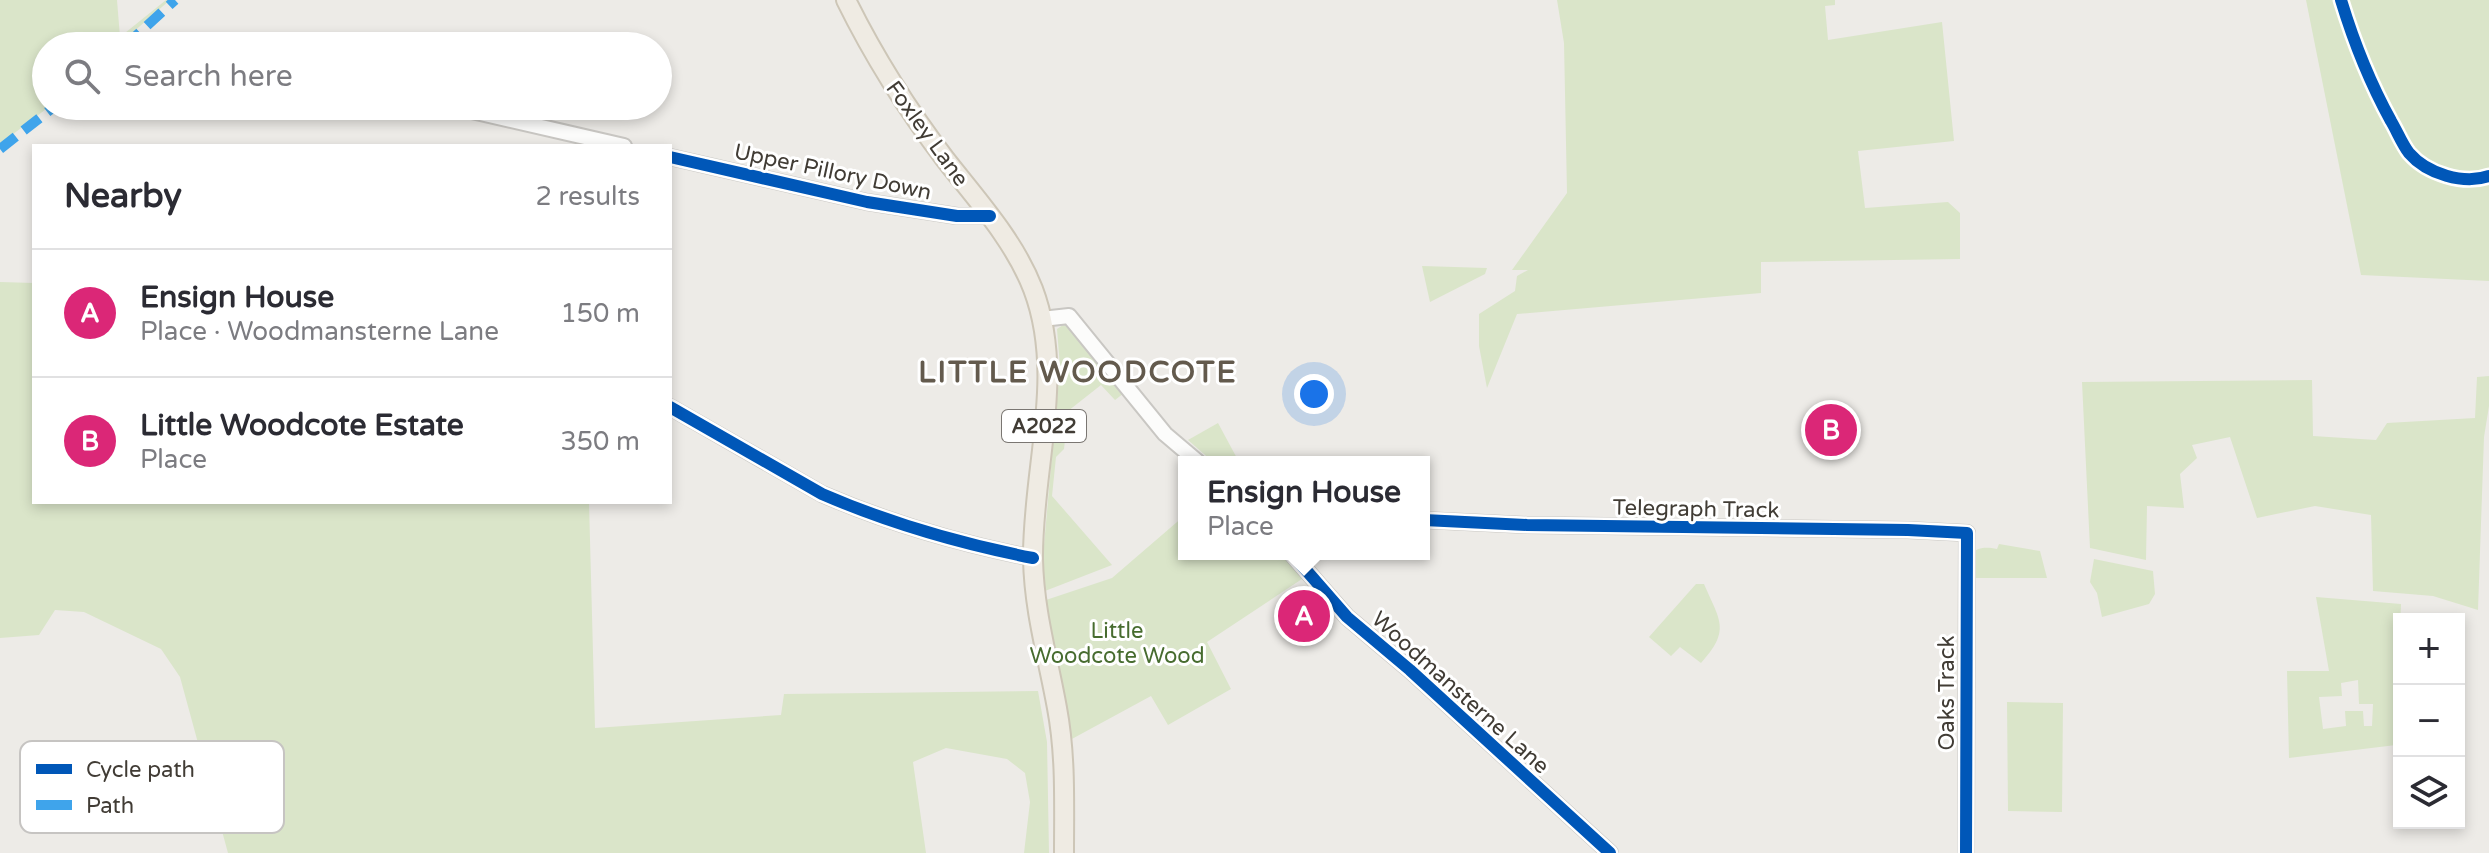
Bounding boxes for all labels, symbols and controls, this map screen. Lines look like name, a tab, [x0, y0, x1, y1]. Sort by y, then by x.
search box	[32, 32, 672, 120]
icon: search	[60, 54, 104, 98]
text: Search here	[124, 58, 293, 95]
street label: Foxley Lane	[880, 76, 974, 191]
street label: Upper Pillory Down	[732, 138, 934, 206]
text: Nearby	[64, 176, 182, 217]
text: 2 results	[535, 181, 640, 212]
text: Ensign House	[140, 279, 334, 316]
text: A	[80, 298, 100, 329]
text: 150 m	[560, 298, 640, 329]
text: Place · Woodmansterne Lane	[140, 316, 499, 347]
district label: LITTLE WOODCOTE	[918, 354, 1238, 391]
your location	[1294, 374, 1334, 414]
pin: B	[1805, 400, 1857, 460]
text: Little Woodcote Estate	[140, 407, 464, 444]
road number: A2022	[1002, 410, 1086, 442]
text: B	[81, 426, 99, 457]
text: 350 m	[560, 426, 640, 457]
text: Place	[140, 444, 207, 475]
popup	[1178, 456, 1430, 560]
text: Ensign House	[1207, 474, 1401, 511]
street label: Telegraph Track	[1612, 495, 1780, 523]
text: Place	[1207, 511, 1274, 542]
pin: A	[1278, 586, 1330, 646]
street label: Woodmansterne Lane	[1366, 606, 1554, 779]
map controls	[2393, 613, 2465, 829]
button: +	[2393, 613, 2465, 685]
park label: Little Woodcote Wood	[1029, 618, 1205, 669]
street label: Oaks Track	[1934, 636, 1960, 750]
button: −	[2393, 685, 2465, 757]
legend	[20, 741, 284, 833]
text: Cycle path	[86, 757, 195, 783]
button: layers	[2393, 757, 2465, 829]
text: Path	[86, 793, 134, 819]

